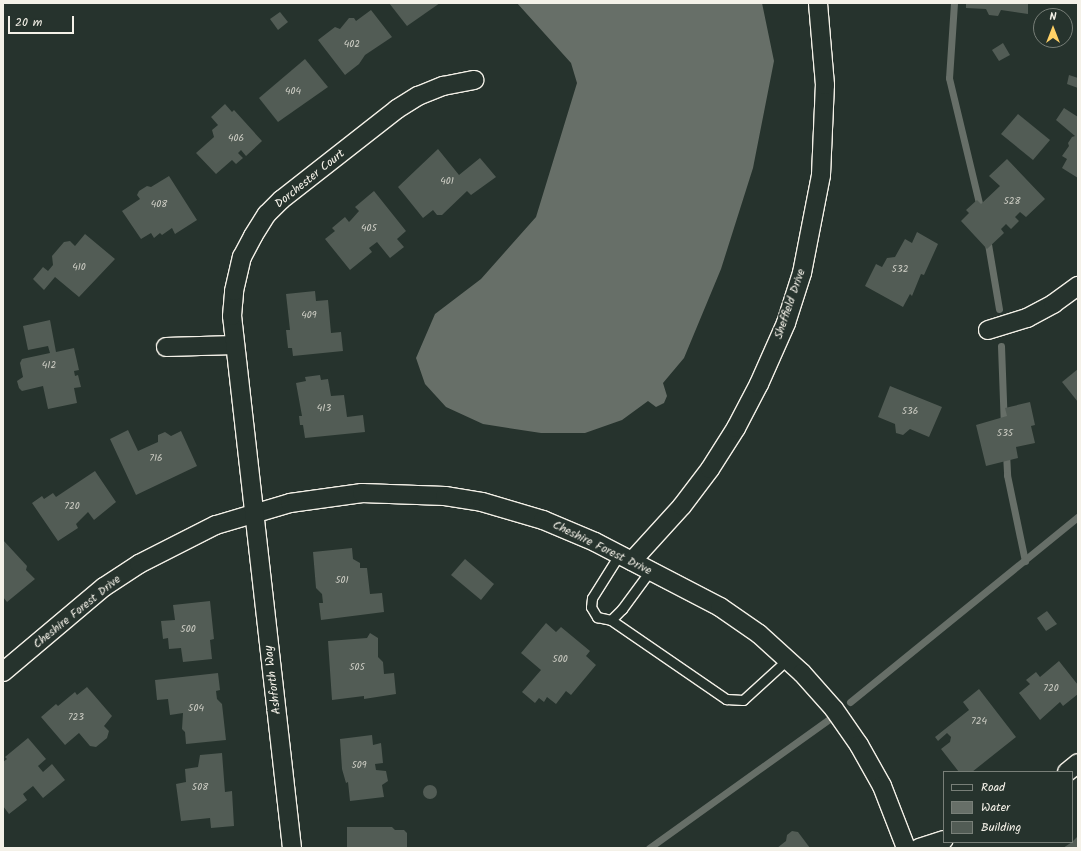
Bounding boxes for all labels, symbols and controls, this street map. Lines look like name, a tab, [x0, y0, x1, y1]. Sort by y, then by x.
scale bar	[10, 8, 76, 34]
north arrow	[1033, 8, 1073, 48]
text: N	[1050, 8, 1056, 26]
text: 20 m	[15, 13, 42, 32]
house number: 402	[344, 39, 360, 51]
house number: 404	[285, 86, 301, 98]
house number: 406	[228, 133, 244, 145]
street label: Dorchester Court	[272, 147, 348, 211]
house number: 401	[440, 176, 454, 188]
house number: 528	[1003, 196, 1021, 208]
house number: 408	[151, 199, 167, 211]
house number: 405	[361, 223, 377, 235]
house number: 410	[72, 262, 86, 274]
house number: 532	[892, 264, 908, 276]
street label: Sheffield Drive	[771, 267, 809, 341]
house number: 409	[301, 310, 317, 322]
house number: 412	[42, 360, 56, 372]
house number: 413	[317, 403, 331, 415]
house number: 536	[902, 406, 918, 418]
house number: 535	[997, 428, 1013, 440]
house number: 716	[149, 453, 163, 465]
house number: 720	[64, 501, 80, 513]
street label: Cheshire Forest Drive	[550, 518, 654, 578]
street label: Cheshire Forest Drive	[30, 572, 124, 652]
house number: 501	[335, 575, 349, 587]
house number: 500	[180, 624, 196, 636]
street label: Ashforth Way	[262, 645, 284, 715]
house number: 500	[552, 654, 568, 666]
house number: 505	[349, 662, 365, 674]
house number: 720	[1043, 683, 1059, 695]
house number: 504	[188, 703, 204, 715]
house number: 723	[68, 712, 84, 724]
house number: 724	[971, 716, 987, 728]
house number: 509	[351, 760, 367, 772]
legend	[943, 771, 1073, 843]
text: Road	[981, 778, 1005, 797]
house number: 508	[192, 782, 208, 794]
text: Water	[981, 798, 1010, 817]
text: Building	[981, 818, 1021, 837]

